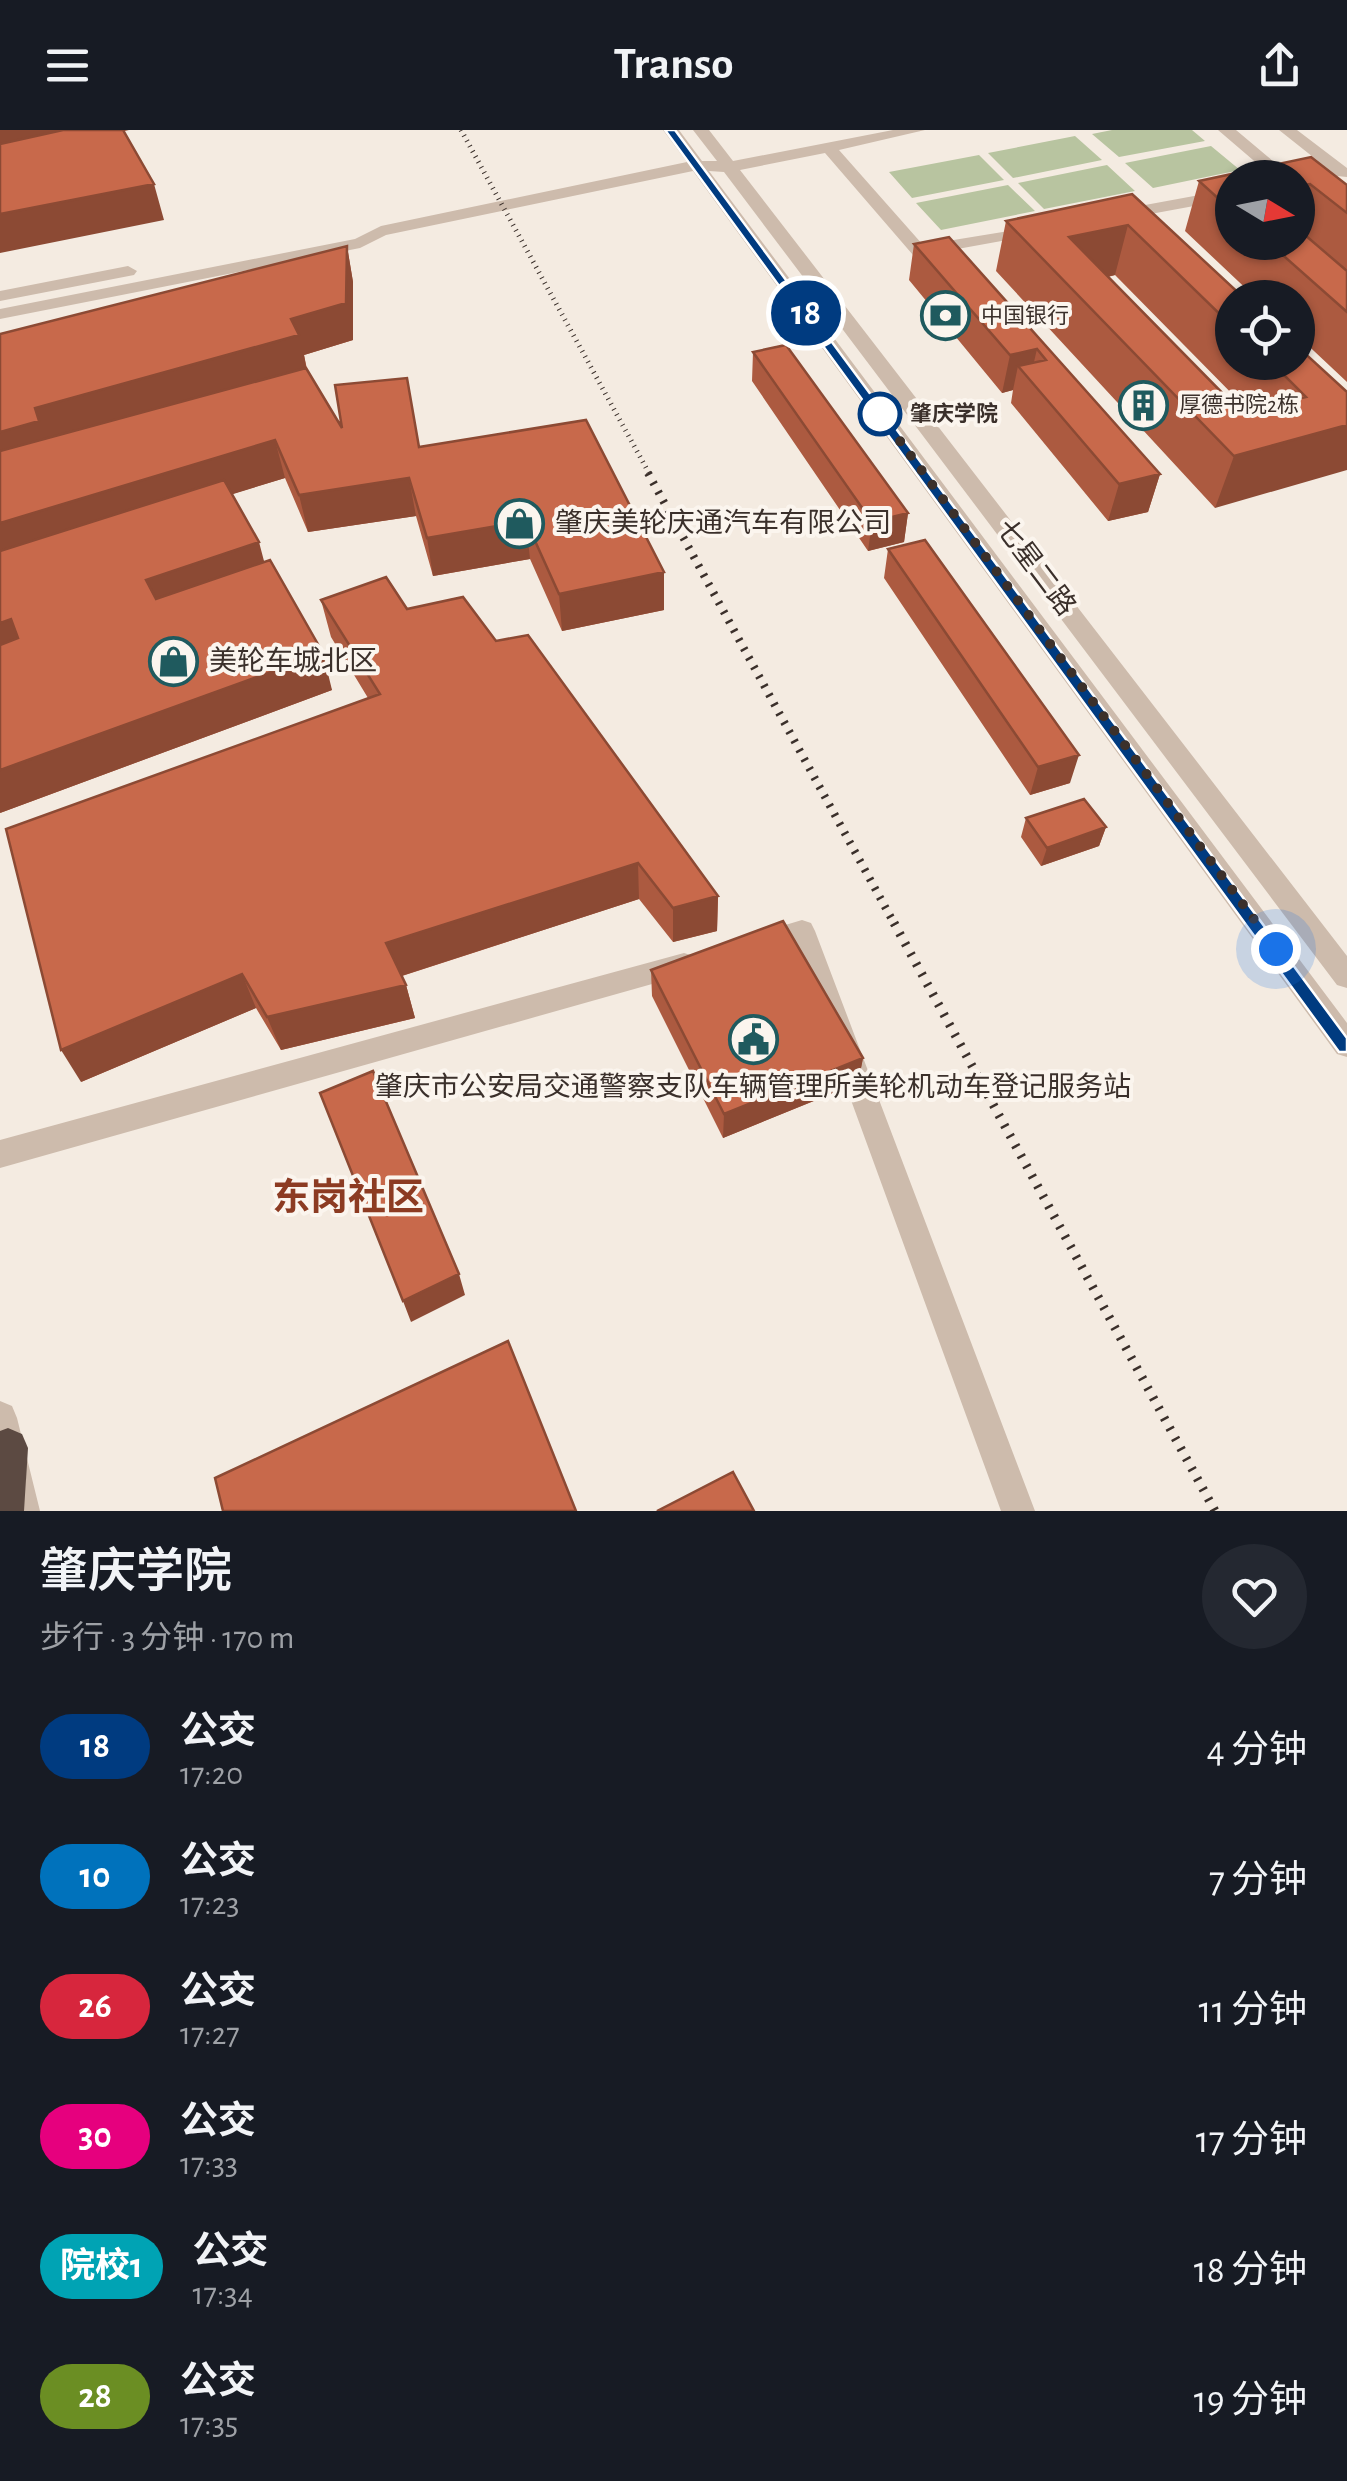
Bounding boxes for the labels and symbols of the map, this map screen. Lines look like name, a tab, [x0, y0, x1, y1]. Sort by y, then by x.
north arrow	[1215, 160, 1315, 260]
line badge: 18	[761, 280, 851, 346]
bank icon: 中国银行	[920, 290, 972, 342]
place label: 中国银行	[981, 304, 1069, 327]
building icon: 厚德书院2栋	[1118, 379, 1170, 431]
marker: 肇庆学院	[859, 393, 901, 435]
place label: 厚德书院2栋	[1179, 393, 1299, 416]
place label: 肇庆学院	[910, 402, 998, 425]
shop icon: 肇庆美轮庆通汽车有限公司	[494, 498, 546, 550]
place label: 肇庆美轮庆通汽车有限公司	[555, 508, 891, 538]
street label: 七星二路	[990, 514, 1081, 621]
shop icon: 美轮车城北区	[148, 636, 200, 688]
place label: 美轮车城北区	[209, 646, 377, 676]
your location	[1251, 924, 1301, 974]
public building icon: 肇庆市公安局交通警察支队车辆管理所美轮机动车登记服务站	[727, 1014, 779, 1066]
place label: 肇庆市公安局交通警察支队车辆管理所美轮机动车登记服务站	[375, 1072, 1131, 1102]
district label: 东岗社区	[272, 1177, 424, 1218]

